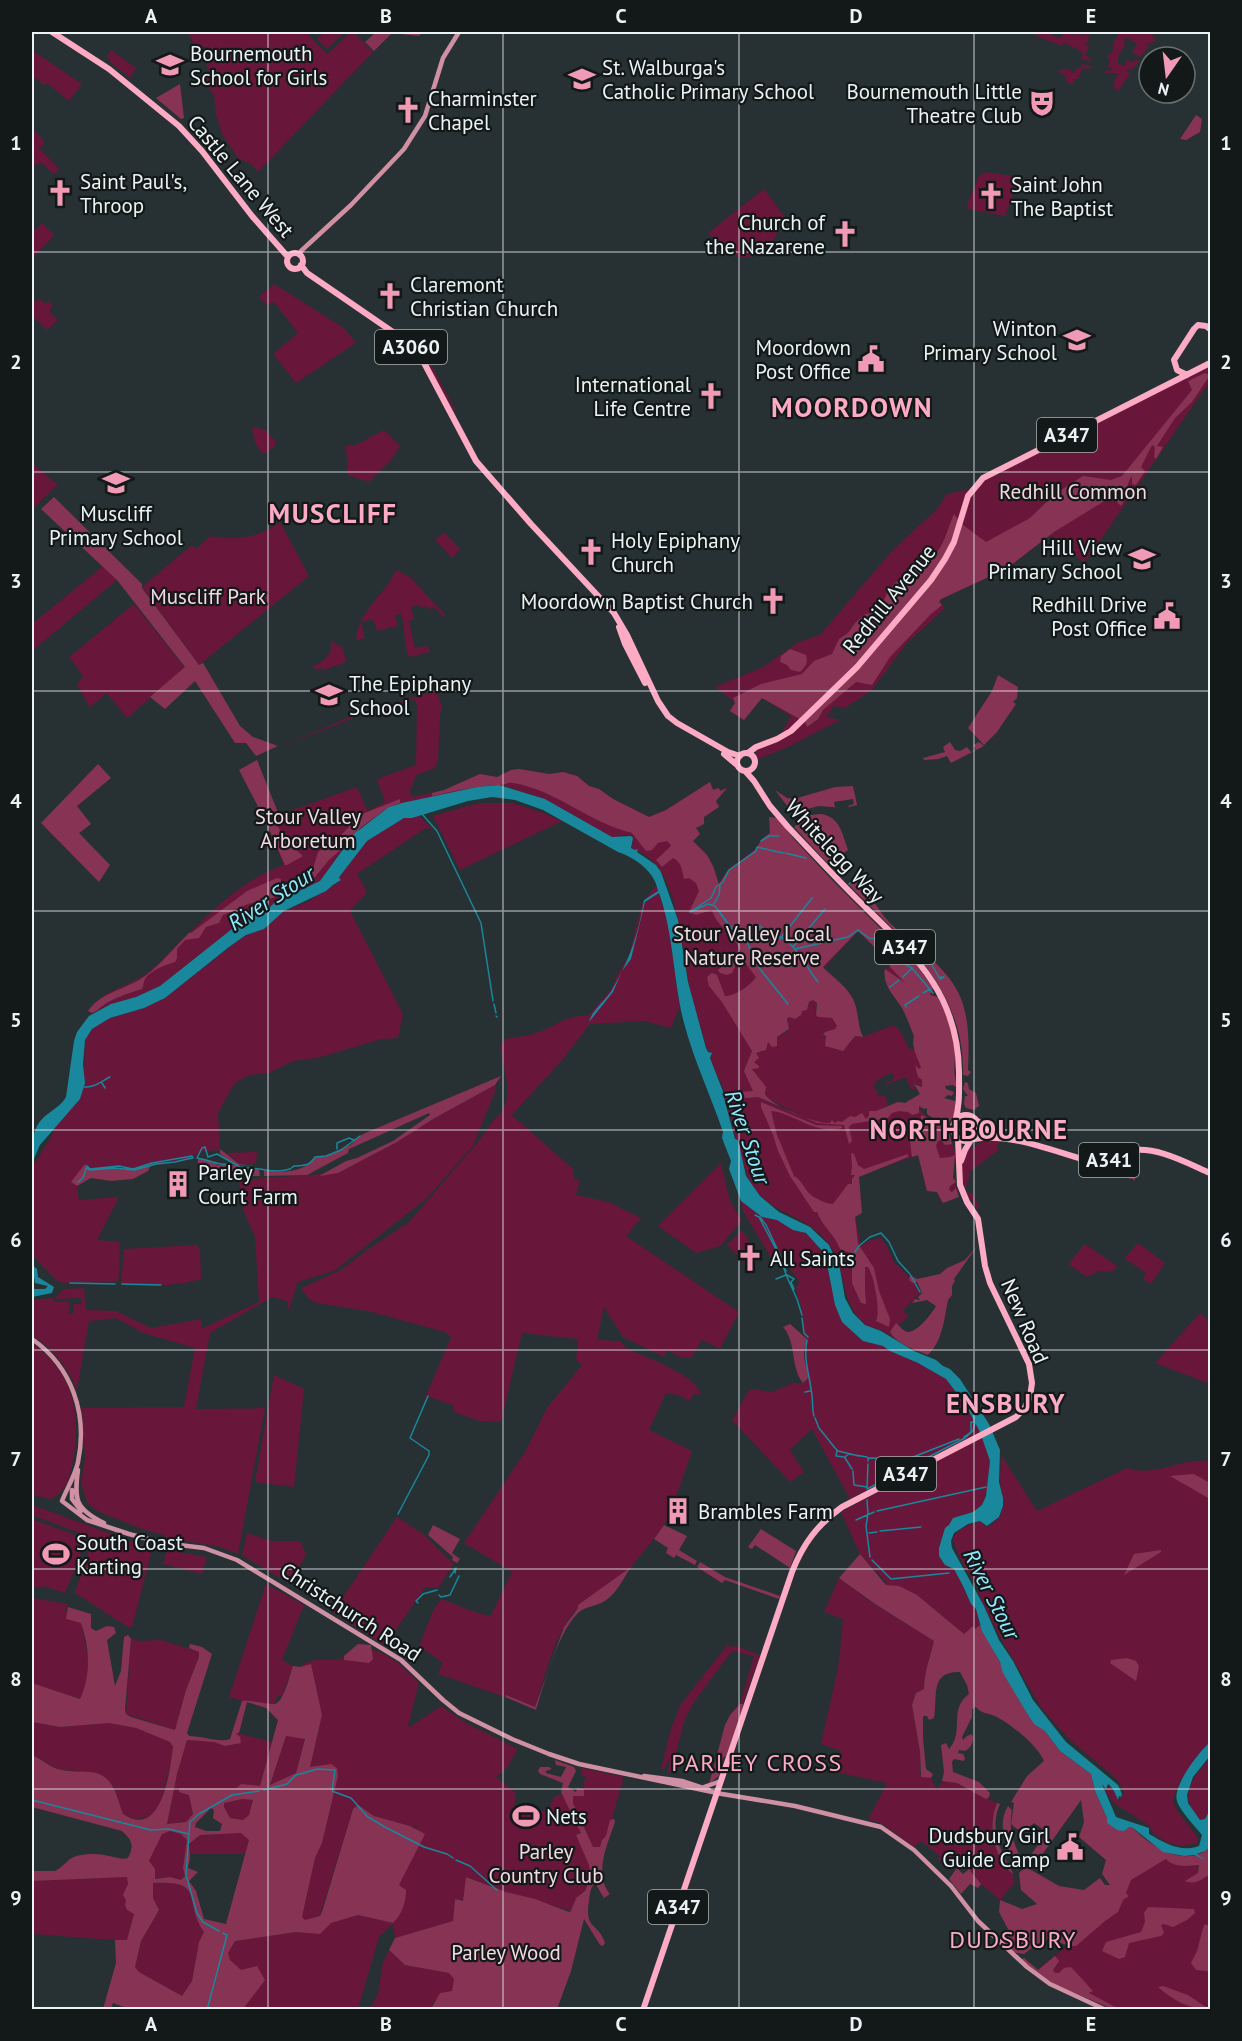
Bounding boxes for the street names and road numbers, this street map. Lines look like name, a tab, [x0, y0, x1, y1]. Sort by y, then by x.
street label: Castle Lane West	[182, 109, 300, 243]
road number: A3060	[375, 330, 447, 364]
road number: A347	[1037, 418, 1097, 452]
street label: Redhill Avenue	[837, 539, 941, 659]
street label: Whitelegg Way	[780, 793, 890, 909]
road number: A347	[875, 930, 935, 964]
road number: A341	[1079, 1143, 1139, 1177]
street label: New Road	[995, 1274, 1055, 1368]
road number: A347	[876, 1457, 936, 1491]
street label: Christchurch Road	[276, 1556, 426, 1668]
road number: A347	[648, 1890, 708, 1924]

